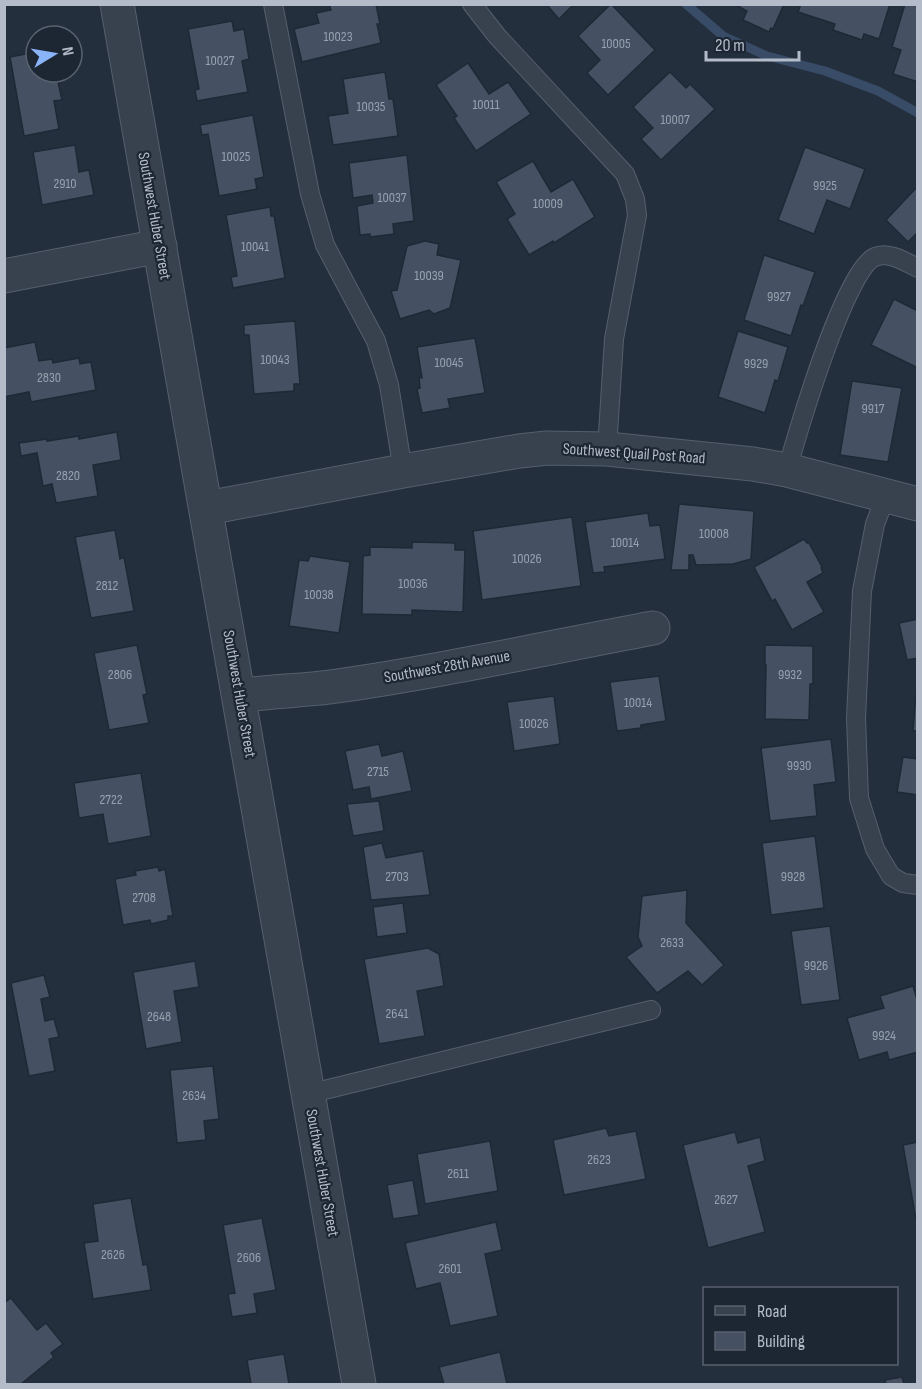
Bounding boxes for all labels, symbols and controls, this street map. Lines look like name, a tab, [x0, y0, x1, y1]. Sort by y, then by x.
north arrow	[24, 24, 84, 84]
scale bar	[706, 24, 799, 62]
house number: 10023	[323, 28, 353, 45]
house number: 10005	[601, 35, 631, 52]
text: 20 m	[715, 35, 745, 56]
text: N	[57, 45, 77, 57]
house number: 10027	[206, 52, 235, 69]
house number: 10011	[472, 96, 500, 113]
house number: 10035	[357, 98, 386, 115]
house number: 10007	[660, 111, 690, 128]
house number: 10025	[222, 148, 251, 165]
street label: Southwest Huber Street	[133, 151, 175, 281]
house number: 2910	[53, 175, 77, 192]
house number: 9925	[813, 177, 837, 194]
house number: 10037	[378, 189, 407, 206]
house number: 10009	[533, 195, 563, 212]
house number: 10041	[241, 238, 269, 255]
house number: 10039	[414, 267, 444, 284]
house number: 9927	[767, 288, 791, 305]
house number: 10043	[260, 351, 290, 368]
house number: 10045	[435, 354, 464, 371]
house number: 9929	[744, 355, 768, 372]
house number: 2830	[37, 369, 61, 386]
house number: 9917	[862, 400, 885, 417]
street label: Southwest Quail Post Road	[562, 440, 706, 468]
house number: 2820	[56, 467, 80, 484]
house number: 10008	[699, 525, 729, 542]
house number: 10014	[611, 534, 639, 551]
house number: 10026	[512, 550, 542, 567]
house number: 10036	[398, 575, 428, 592]
house number: 2812	[96, 577, 119, 594]
house number: 10038	[304, 586, 334, 603]
street label: Southwest Huber Street	[218, 629, 260, 759]
street label: Southwest 28th Avenue	[383, 647, 511, 687]
house number: 2806	[108, 666, 132, 683]
house number: 9932	[778, 666, 802, 683]
house number: 10014	[624, 694, 652, 711]
house number: 10026	[519, 715, 549, 732]
house number: 9930	[787, 757, 811, 774]
house number: 2715	[367, 763, 389, 780]
house number: 2722	[100, 791, 123, 808]
house number: 2703	[385, 868, 409, 885]
house number: 9928	[781, 868, 805, 885]
house number: 2708	[132, 889, 156, 906]
house number: 2633	[660, 934, 684, 951]
house number: 9926	[804, 957, 828, 974]
house number: 2641	[386, 1005, 409, 1022]
house number: 2648	[147, 1008, 171, 1025]
house number: 9924	[872, 1027, 896, 1044]
house number: 2634	[182, 1087, 206, 1104]
street label: Southwest Huber Street	[301, 1108, 343, 1238]
house number: 2623	[587, 1151, 611, 1168]
house number: 2611	[447, 1165, 469, 1182]
house number: 2627	[714, 1191, 738, 1208]
house number: 2626	[101, 1246, 125, 1263]
house number: 2606	[237, 1249, 261, 1266]
house number: 2601	[438, 1260, 462, 1277]
legend	[703, 1287, 898, 1365]
text: Road	[757, 1301, 787, 1322]
text: Building	[757, 1331, 805, 1352]

